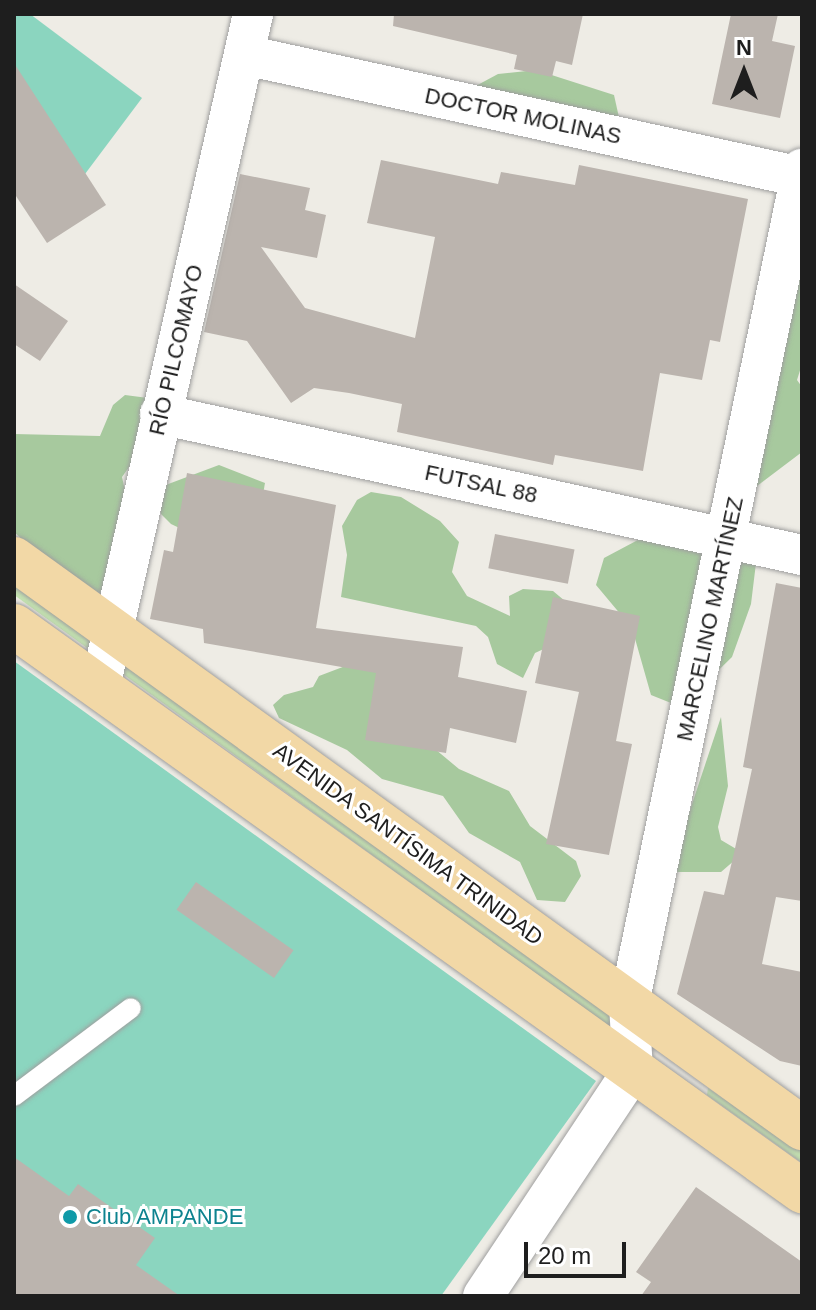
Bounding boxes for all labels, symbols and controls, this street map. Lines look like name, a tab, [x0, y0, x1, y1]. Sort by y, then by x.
north arrow	[704, 32, 784, 112]
text: N	[736, 35, 752, 60]
street label: DOCTOR MOLINAS	[422, 82, 624, 150]
street label: RÍO PILCOMAYO	[144, 262, 208, 438]
street label: FUTSAL 88	[422, 459, 540, 509]
street label: MARCELINO MARTÍNEZ	[671, 495, 749, 743]
street label: AVENIDA SANTÍSIMA TRINIDAD	[267, 736, 549, 952]
place label: Club AMPANDE	[86, 1204, 245, 1230]
marker: Club AMPANDE	[61, 1208, 79, 1226]
scale bar	[528, 1226, 630, 1276]
text: 20 m	[538, 1242, 591, 1269]

